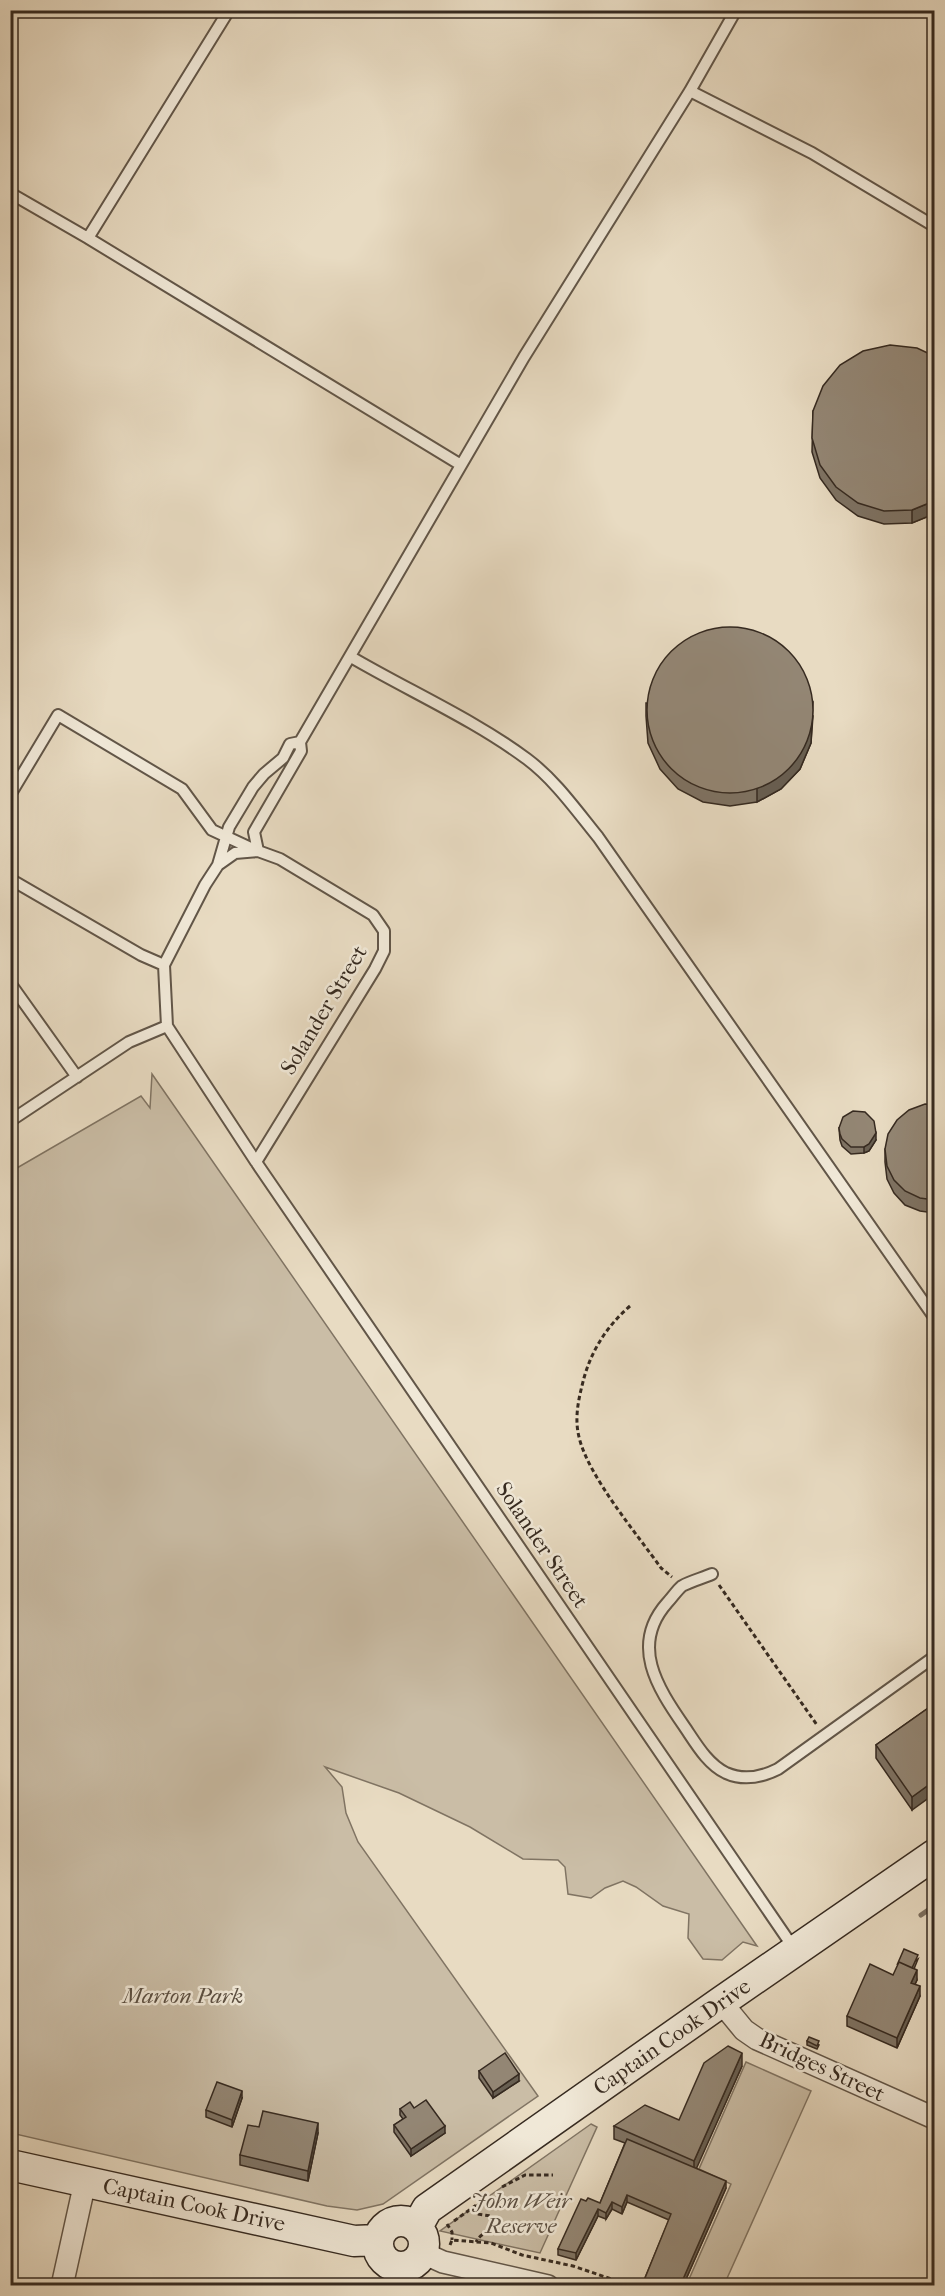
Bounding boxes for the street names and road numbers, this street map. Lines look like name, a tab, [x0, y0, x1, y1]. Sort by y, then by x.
street label: Solander Street	[275, 940, 373, 1079]
street label: Solander Street	[490, 1477, 594, 1613]
street label: Captain Cook Drive	[588, 1973, 756, 2101]
street label: Bridges Street	[755, 2027, 889, 2107]
street label: Captain Cook Drive	[100, 2173, 288, 2237]

